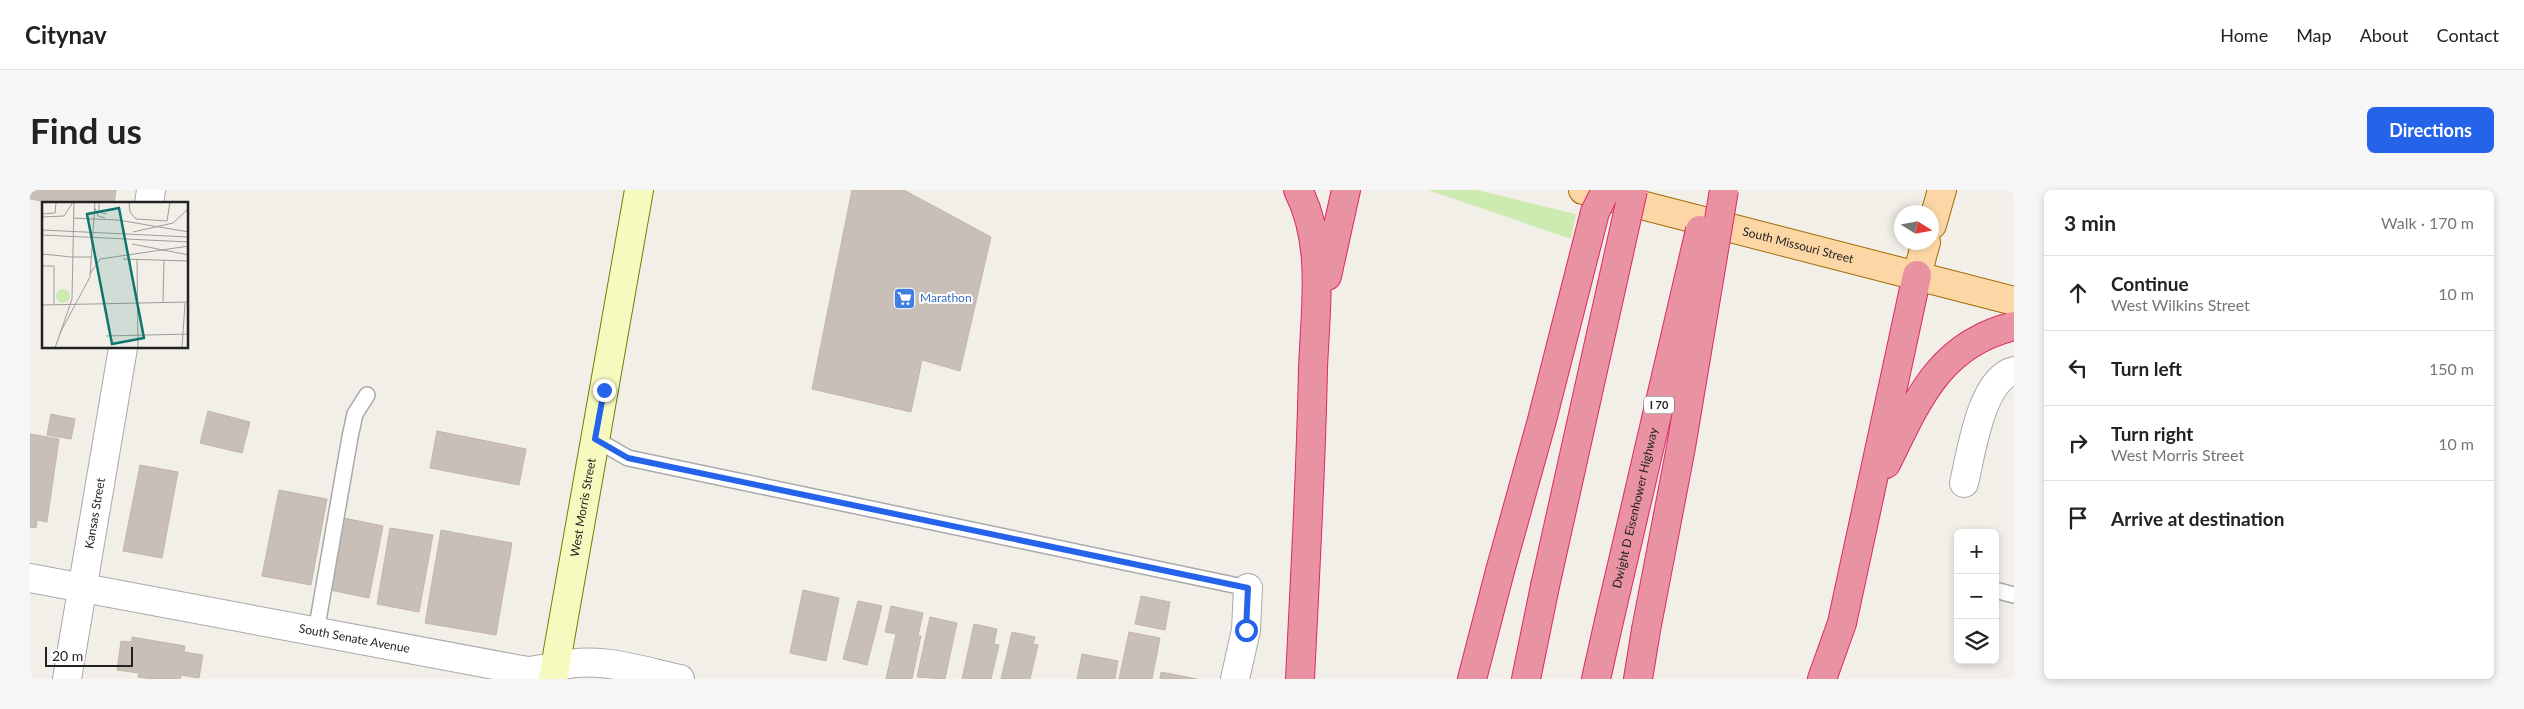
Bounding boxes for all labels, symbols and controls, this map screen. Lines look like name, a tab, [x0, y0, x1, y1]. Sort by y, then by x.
text: Citynav	[25, 20, 107, 49]
text: Home	[2220, 24, 2268, 46]
text: Map	[2296, 24, 2332, 46]
text: About	[2360, 24, 2409, 46]
text: Contact	[2437, 24, 2499, 46]
button: Directions	[2367, 107, 2494, 153]
text: Find us	[30, 109, 142, 151]
inset map	[42, 202, 189, 349]
north arrow	[1894, 205, 1939, 250]
text: 3 min	[2064, 210, 2116, 235]
text: Walk · 170 m	[2381, 213, 2474, 232]
street label: South Missouri Street	[1741, 223, 1856, 267]
text: Continue	[2111, 272, 2189, 295]
icon: ahead	[2064, 279, 2092, 307]
text: 10 m	[2438, 284, 2474, 303]
supermarket icon: Marathon	[892, 286, 916, 310]
place label: Marathon	[920, 290, 972, 305]
text: West Wilkins Street	[2111, 295, 2250, 314]
icon: left	[2064, 354, 2092, 382]
text: Turn left	[2111, 357, 2182, 380]
text: 150 m	[2429, 359, 2474, 378]
route end	[593, 379, 616, 402]
road number: I 70	[1644, 396, 1674, 414]
text: Turn right	[2111, 422, 2193, 445]
street label: Dwight D Eisenhower Highway	[1609, 425, 1661, 590]
icon: right	[2064, 429, 2092, 457]
text: 10 m	[2438, 434, 2474, 453]
text: West Morris Street	[2111, 445, 2244, 464]
street label: West Morris Street	[567, 456, 599, 558]
street label: Kansas Street	[81, 476, 108, 550]
icon: arrive	[2064, 504, 2092, 532]
text: Arrive at destination	[2111, 507, 2284, 530]
map controls	[1954, 529, 1999, 664]
button: +	[1954, 529, 1999, 574]
button: −	[1954, 574, 1999, 619]
route start	[1235, 619, 1258, 642]
button: layers	[1954, 619, 1999, 664]
street label: South Senate Avenue	[298, 621, 411, 656]
scale bar	[45, 644, 132, 667]
text: 20 m	[52, 647, 83, 664]

